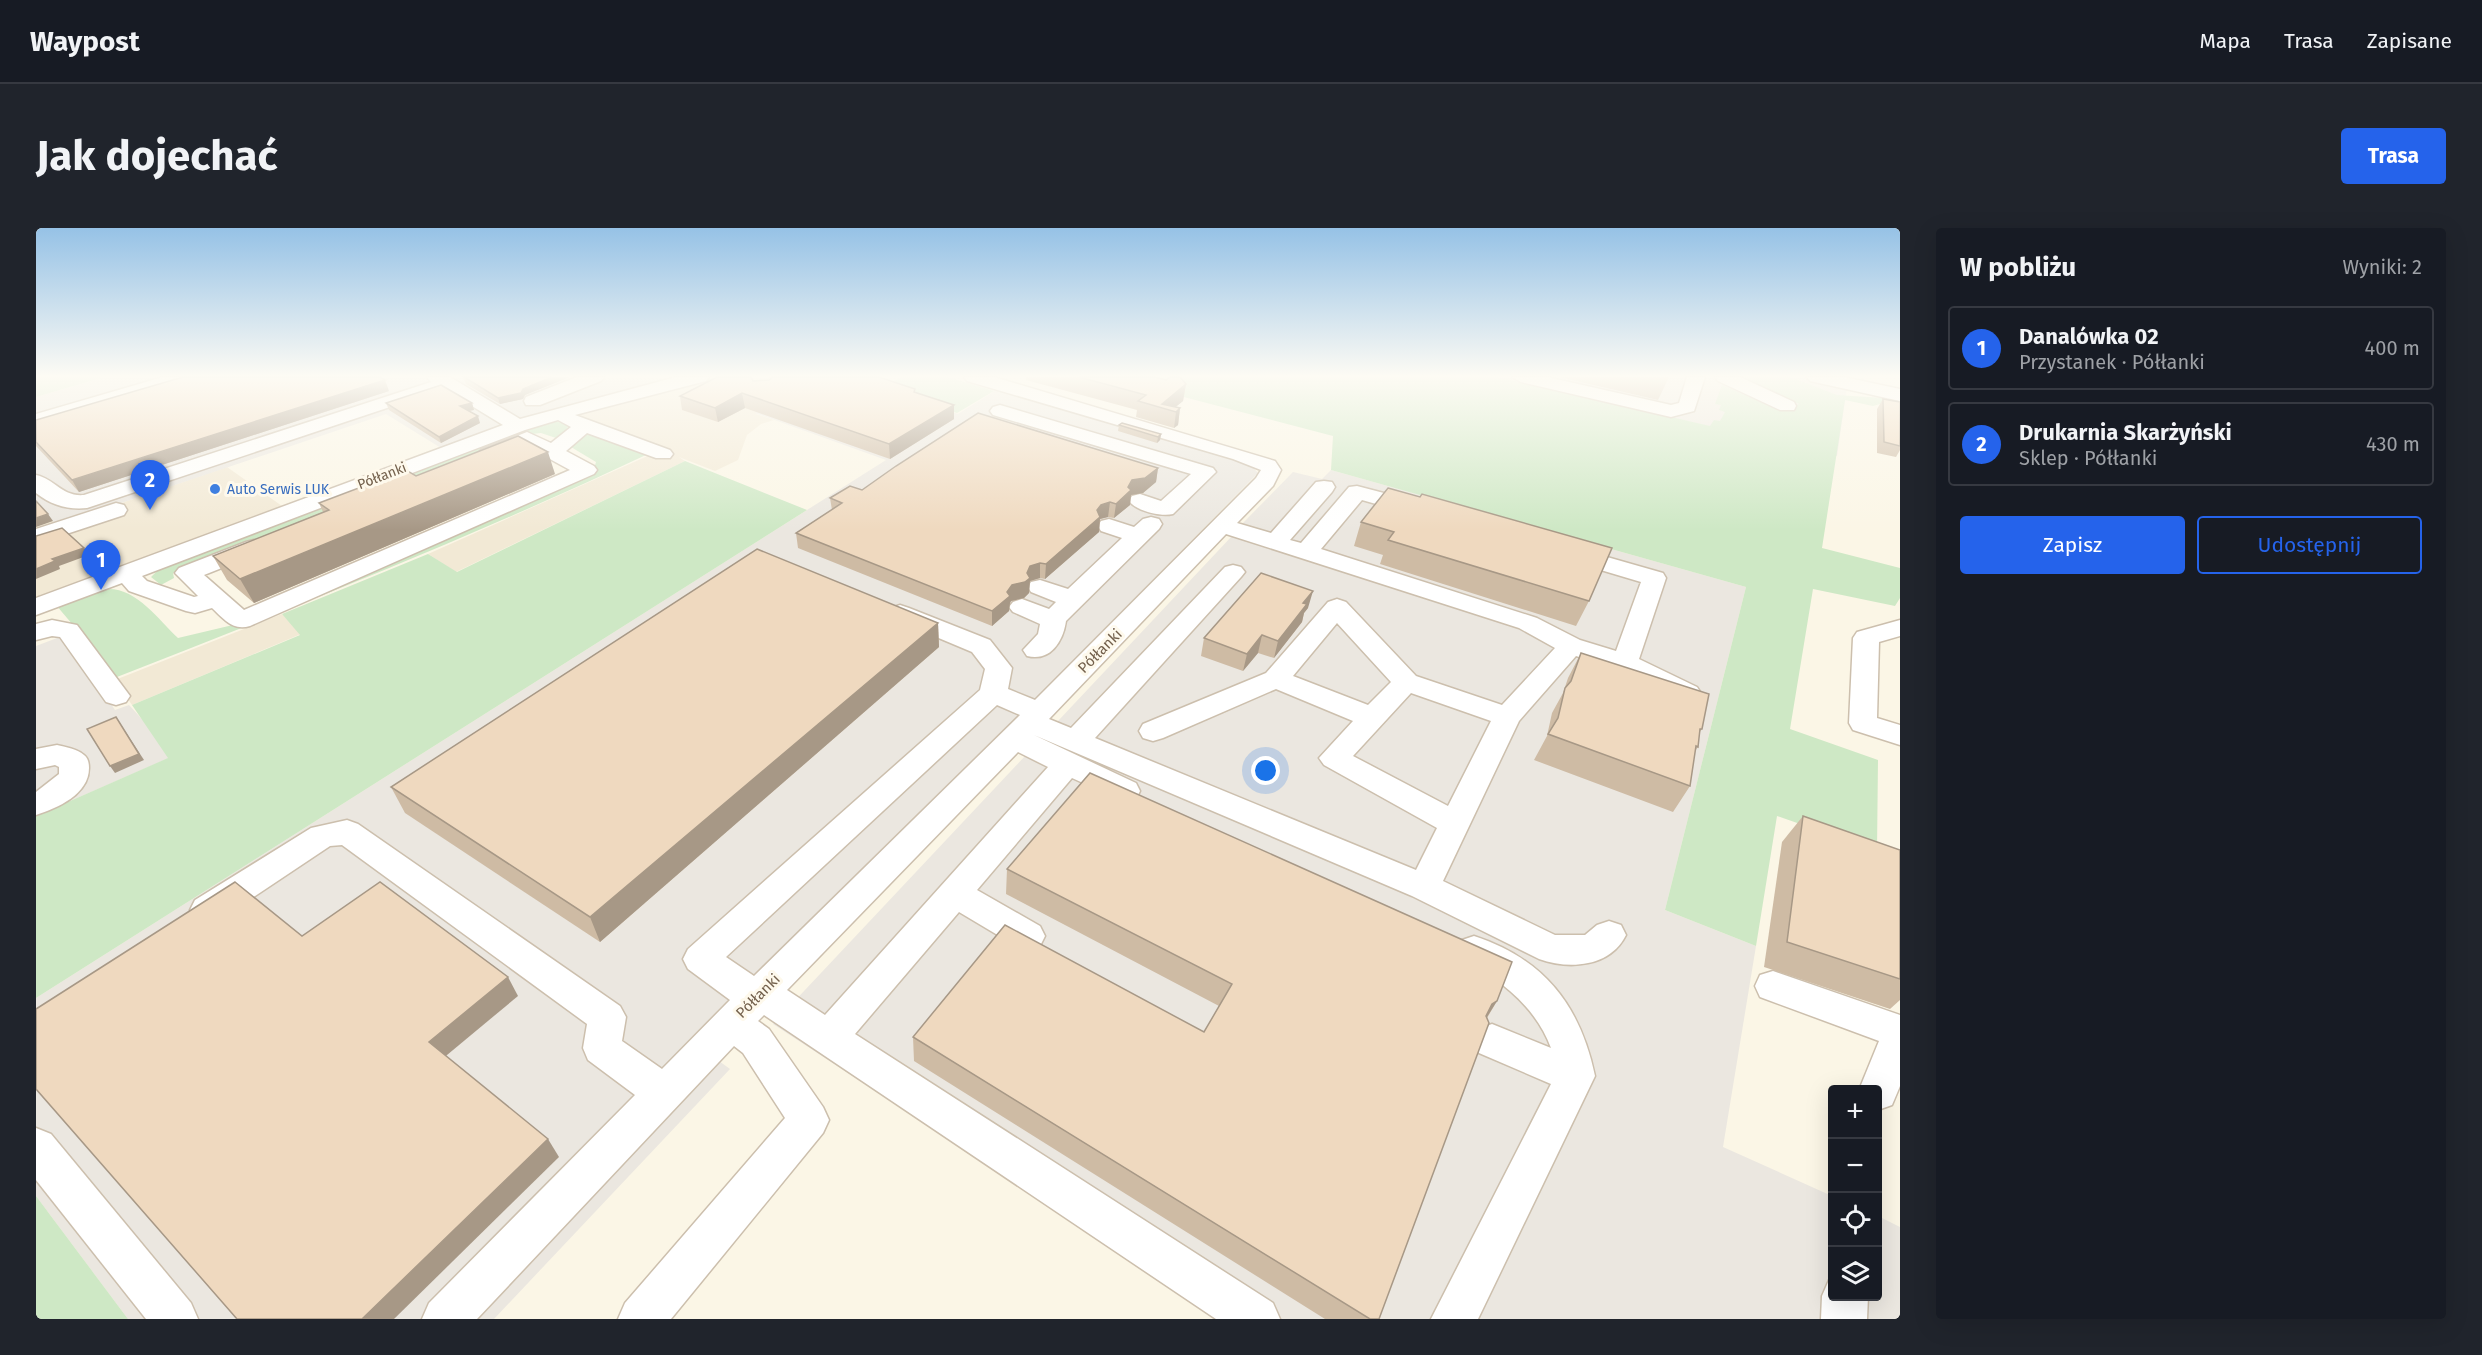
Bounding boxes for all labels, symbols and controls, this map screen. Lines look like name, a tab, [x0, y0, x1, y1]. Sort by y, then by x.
text: Waypost	[30, 25, 140, 58]
text: Mapa	[2199, 28, 2251, 54]
text: Trasa	[2284, 28, 2334, 54]
text: Zapisane	[2367, 28, 2452, 54]
button: Trasa	[2341, 128, 2446, 184]
text: Jak dojechać	[36, 131, 278, 181]
text: W pobliżu	[1960, 252, 2076, 283]
text: Wyniki: 2	[2342, 255, 2422, 279]
text: Danalówka 02	[2019, 323, 2159, 350]
text: 1	[1977, 336, 1986, 360]
text: 400 m	[2365, 336, 2420, 360]
text: Przystanek · Półłanki	[2019, 350, 2205, 374]
text: Drukarnia Skarżyński	[2019, 419, 2232, 446]
text: 2	[1976, 432, 1987, 456]
text: 430 m	[2366, 432, 2420, 456]
text: Sklep · Półłanki	[2019, 446, 2157, 470]
street label: Półłanki	[355, 459, 409, 493]
pin: 2	[130, 460, 170, 510]
place label: Auto Serwis LUK	[227, 481, 330, 498]
marker: Auto Serwis LUK	[208, 482, 222, 496]
button: Zapisz	[1960, 516, 2185, 574]
button: Udostępnij	[2197, 516, 2422, 574]
pin: 1	[82, 540, 120, 590]
street label: Półłanki	[1074, 625, 1126, 677]
your location	[1251, 756, 1280, 785]
street label: Półłanki	[732, 970, 784, 1022]
map controls	[1828, 1085, 1882, 1301]
button: +	[1828, 1085, 1882, 1139]
button: −	[1828, 1139, 1882, 1193]
button: locate	[1828, 1193, 1882, 1247]
button: layers	[1828, 1247, 1882, 1301]

